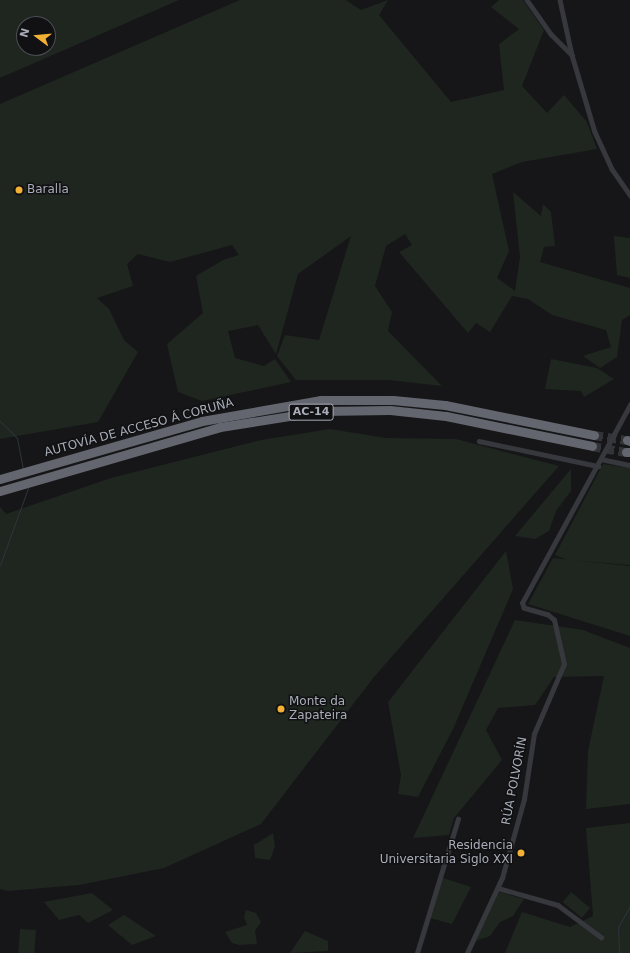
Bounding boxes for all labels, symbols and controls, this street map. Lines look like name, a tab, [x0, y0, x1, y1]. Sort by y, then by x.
north arrow	[16, 16, 56, 56]
text: N	[17, 27, 32, 39]
place label: Baralla	[27, 183, 69, 197]
marker: Baralla	[14, 185, 24, 195]
street label: AUTOVÍA DE ACCESO Á CORUÑA	[43, 396, 235, 460]
road number: AC-14	[288, 403, 334, 421]
place label: Monte da Zapateira	[289, 695, 347, 723]
marker: Monte da Zapateira	[276, 704, 286, 714]
street label: RÚA POLVORÍN	[499, 736, 531, 826]
place label: Residencia Universitaria Siglo XXI	[380, 839, 513, 867]
marker: Residencia Universitaria Siglo XXI	[516, 848, 526, 858]

